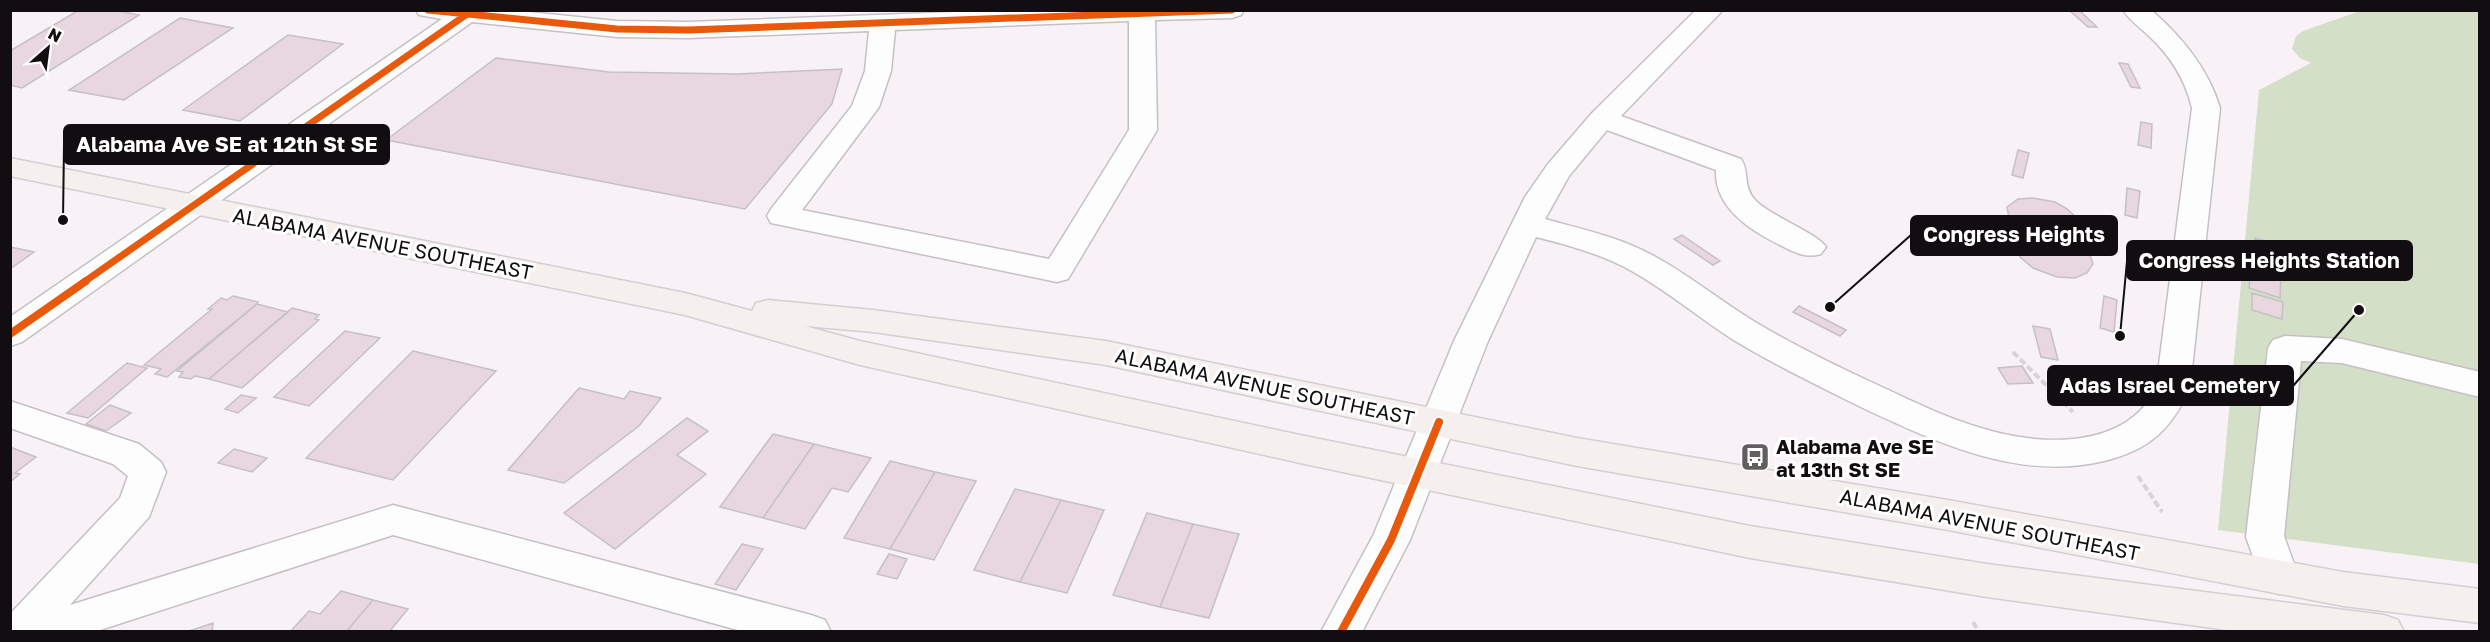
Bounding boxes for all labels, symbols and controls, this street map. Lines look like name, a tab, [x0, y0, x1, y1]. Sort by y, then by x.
north arrow	[18, 18, 78, 78]
text: N	[45, 23, 65, 46]
callout: Alabama Ave SE at 12th St SE	[64, 125, 389, 164]
text: Alabama Ave SE at 12th St SE	[76, 131, 378, 157]
street label: ALABAMA AVENUE SOUTHEAST	[231, 202, 535, 284]
callout: Congress Heights	[1911, 216, 2117, 255]
text: Congress Heights	[1923, 221, 2105, 247]
callout: Congress Heights Station	[2127, 241, 2412, 280]
text: Congress Heights Station	[2138, 247, 2400, 273]
street label: ALABAMA AVENUE SOUTHEAST	[1113, 343, 1417, 429]
callout: Adas Israel Cemetery	[2048, 366, 2293, 405]
text: Adas Israel Cemetery	[2060, 372, 2281, 398]
place label: Alabama Ave SE at 13th St SE	[1776, 434, 1934, 481]
bus stop icon: Alabama Ave SE at 13th St SE	[1739, 441, 1771, 473]
street label: ALABAMA AVENUE SOUTHEAST	[1838, 483, 2142, 565]

